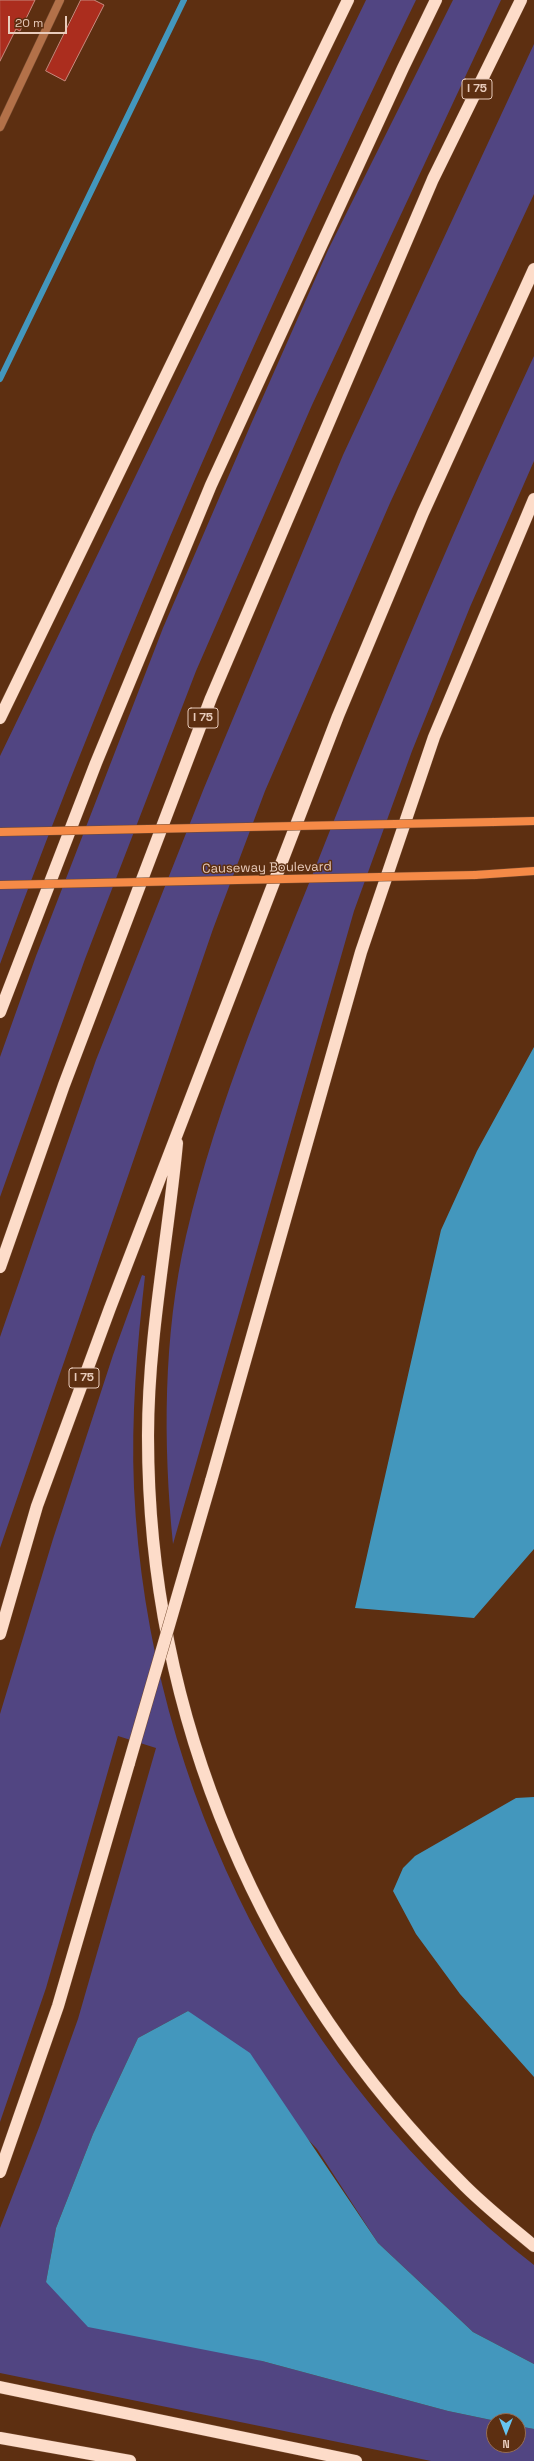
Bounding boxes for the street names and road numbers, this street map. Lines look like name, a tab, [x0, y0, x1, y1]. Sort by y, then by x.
road number: I 75	[462, 79, 492, 99]
road number: I 75	[188, 708, 218, 728]
street label: Causeway Boulevard	[202, 859, 332, 877]
road number: I 75	[69, 1368, 99, 1388]

